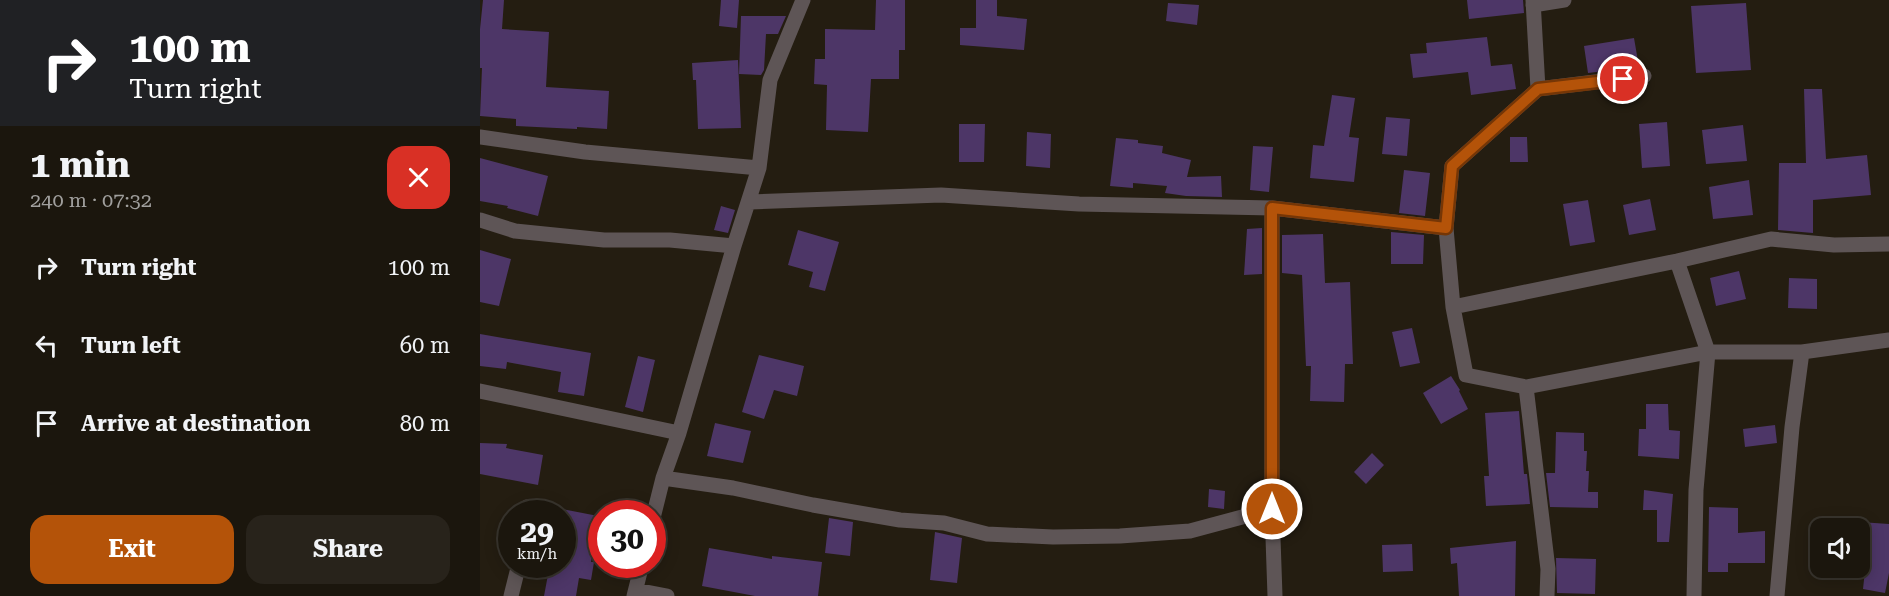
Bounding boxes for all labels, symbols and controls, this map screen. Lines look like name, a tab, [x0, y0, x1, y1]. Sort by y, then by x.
text: 100 m	[129, 23, 251, 72]
icon: right	[30, 24, 108, 102]
pin	[1597, 53, 1648, 104]
icon: arrive	[1606, 62, 1639, 95]
text: Turn right	[129, 73, 262, 105]
text: 1 min	[30, 144, 130, 186]
button: close	[387, 146, 450, 209]
text: 240 m · 07:32	[30, 188, 152, 212]
icon: right	[30, 251, 63, 284]
text: Turn right	[81, 255, 196, 280]
text: 100 m	[387, 255, 450, 280]
icon: left	[30, 329, 63, 362]
text: Turn left	[81, 333, 181, 358]
text: 60 m	[400, 333, 450, 358]
icon: arrive	[30, 407, 63, 440]
text: Arrive at destination	[81, 411, 310, 436]
text: 80 m	[400, 411, 450, 436]
position arrow	[1240, 477, 1304, 541]
speed limit sign: 30	[588, 500, 666, 578]
text: 29	[520, 514, 554, 549]
button: Exit	[30, 515, 234, 584]
button: Share	[246, 515, 450, 584]
map controls	[1810, 518, 1870, 578]
button: sound	[1810, 518, 1870, 578]
text: km/h	[517, 545, 557, 563]

